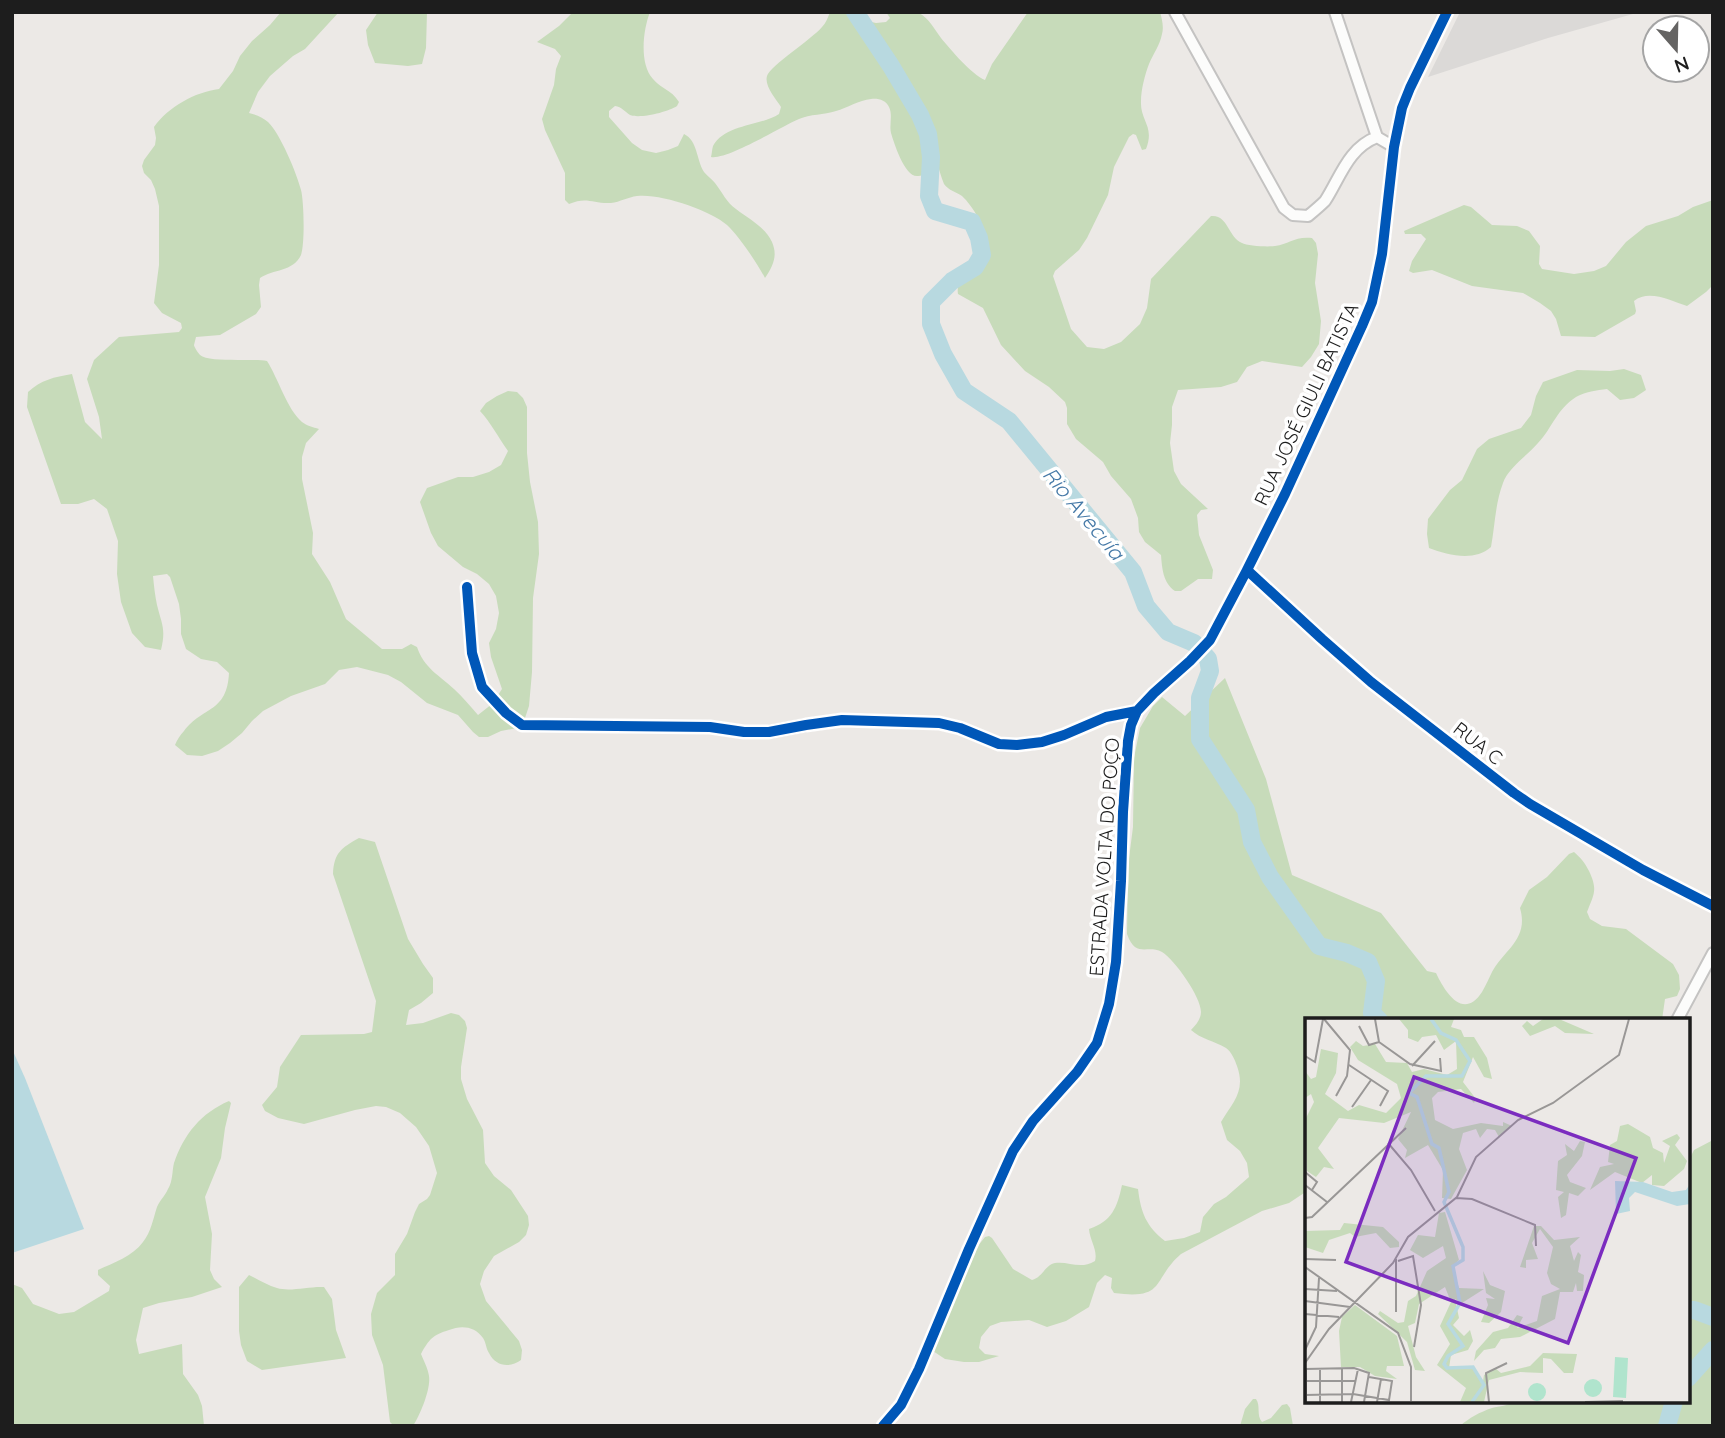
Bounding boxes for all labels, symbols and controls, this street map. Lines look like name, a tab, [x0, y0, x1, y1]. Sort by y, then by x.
north arrow	[1641, 14, 1711, 84]
text: N	[1671, 51, 1692, 79]
street label: RUA JOSÉ GIULI BATISTA	[1249, 299, 1363, 509]
water label: Rio Avecuía	[1038, 461, 1131, 566]
street label: RUA C	[1449, 716, 1507, 770]
street label: ESTRADA VOLTA DO POÇO	[1084, 737, 1124, 977]
inset map	[1305, 1018, 1690, 1403]

